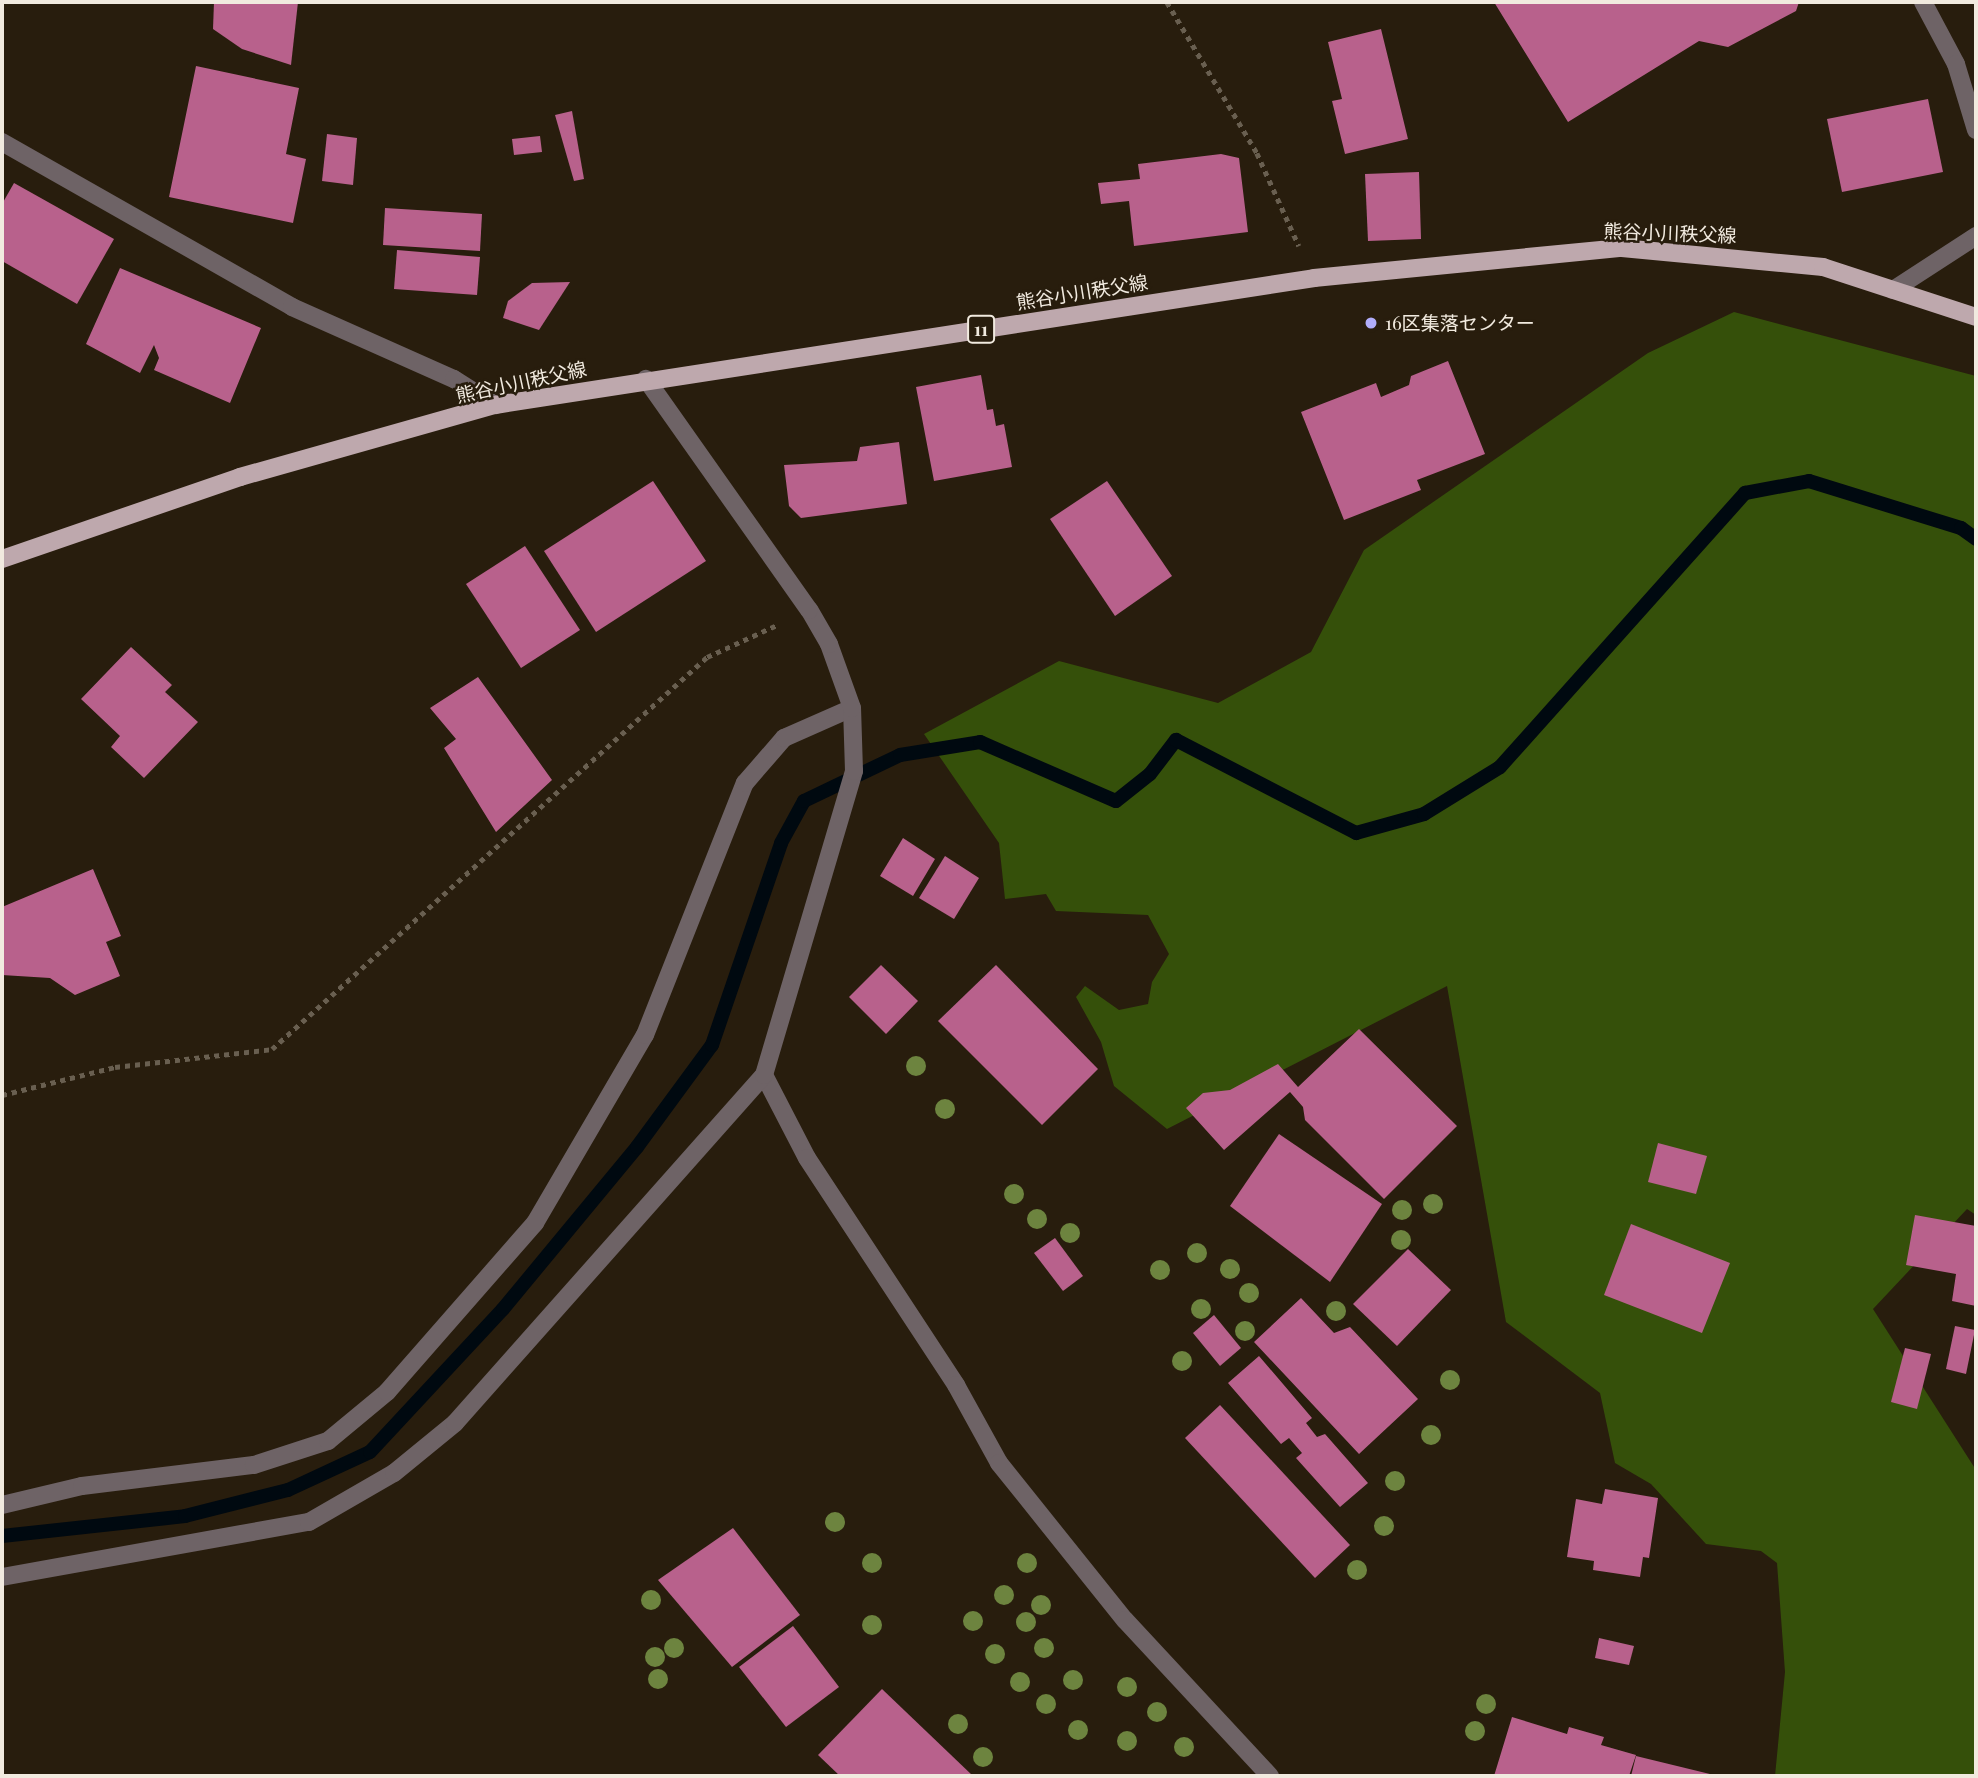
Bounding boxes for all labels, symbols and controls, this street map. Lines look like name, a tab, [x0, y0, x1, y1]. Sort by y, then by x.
street label: 熊谷小川秩父線	[1603, 219, 1737, 247]
street label: 熊谷小川秩父線	[1015, 270, 1149, 314]
place label: 16区集落センター	[1385, 312, 1535, 334]
road number: 11	[967, 314, 995, 344]
marker: 16区集落センター	[1363, 315, 1379, 331]
street label: 熊谷小川秩父線	[454, 357, 588, 407]

